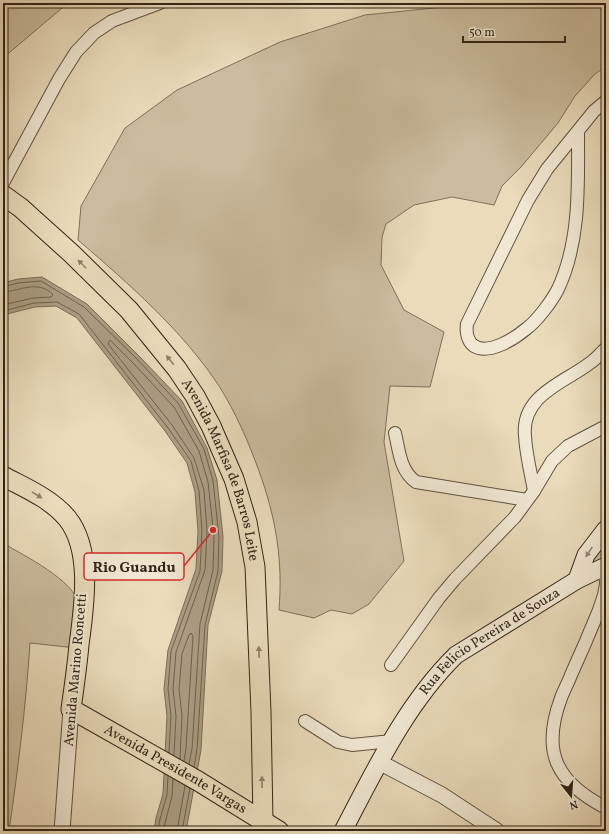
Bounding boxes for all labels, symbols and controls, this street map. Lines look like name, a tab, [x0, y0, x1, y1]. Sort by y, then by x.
scale bar	[463, 18, 565, 44]
text: 50 m	[469, 25, 495, 41]
one-way arrow	[77, 259, 87, 269]
one-way arrow	[165, 354, 174, 365]
street label: Avenida Marfisa de Barros Leite	[177, 375, 263, 563]
one-way arrow	[32, 491, 43, 498]
one-way arrow	[585, 547, 592, 558]
callout: Rio Guandu	[84, 553, 184, 580]
text: Rio Guandu	[92, 558, 176, 579]
street label: Rua Felicio Pereira de Souza	[415, 583, 564, 699]
street label: Avenida Marino Roncetti	[60, 593, 92, 747]
one-way arrow	[255, 646, 262, 658]
street label: Avenida Presidente Vargas	[101, 720, 250, 818]
one-way arrow	[259, 775, 265, 788]
north arrow	[551, 776, 591, 816]
text: N	[567, 796, 580, 812]

